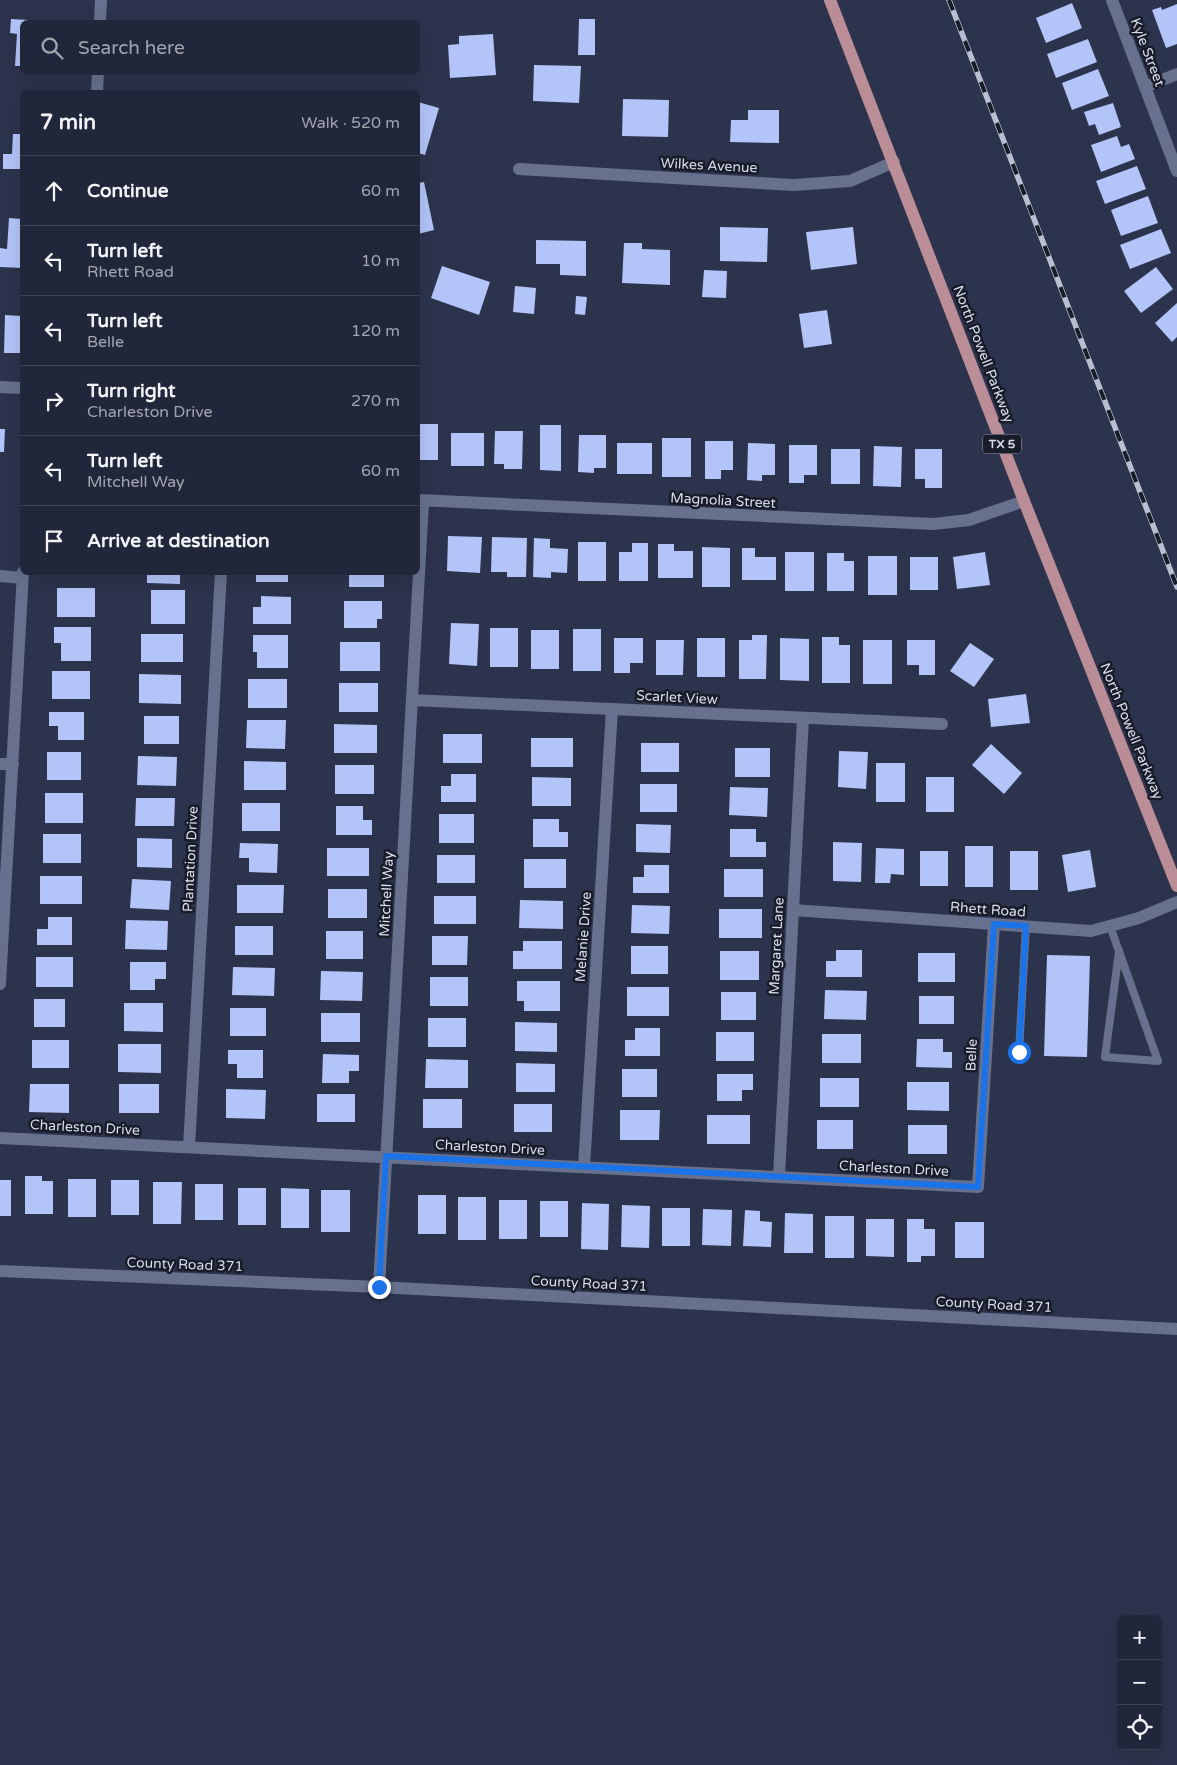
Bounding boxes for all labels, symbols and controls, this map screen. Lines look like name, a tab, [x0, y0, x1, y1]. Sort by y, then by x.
street label: Kyle Street	[1127, 16, 1169, 89]
search box	[20, 20, 420, 75]
icon: search	[38, 34, 66, 62]
text: Search here	[78, 37, 185, 59]
text: 7 min	[40, 110, 96, 135]
text: Walk · 520 m	[301, 113, 400, 133]
street label: Wilkes Avenue	[660, 154, 758, 177]
icon: ahead	[40, 177, 68, 205]
text: Continue	[87, 180, 169, 202]
text: 60 m	[361, 181, 400, 201]
text: Turn left	[87, 240, 163, 262]
icon: left	[40, 247, 68, 275]
text: 10 m	[361, 251, 400, 271]
text: Rhett Road	[87, 262, 174, 282]
street label: North Powell Parkway	[949, 283, 1018, 426]
text: Turn left	[87, 310, 163, 332]
icon: left	[40, 317, 68, 345]
text: 120 m	[351, 321, 400, 341]
text: Belle	[87, 332, 124, 352]
text: Turn right	[87, 380, 175, 402]
icon: right	[40, 387, 68, 415]
text: 270 m	[351, 391, 400, 411]
text: Charleston Drive	[87, 402, 213, 422]
road number: TX 5	[983, 434, 1021, 454]
text: Turn left	[87, 450, 163, 472]
icon: left	[40, 457, 68, 485]
text: 60 m	[361, 461, 400, 481]
text: Mitchell Way	[87, 472, 185, 492]
street label: Magnolia Street	[670, 489, 777, 512]
icon: arrive	[40, 527, 68, 555]
text: Arrive at destination	[87, 530, 270, 552]
street label: North Powell Parkway	[1096, 660, 1167, 802]
street label: Scarlet View	[636, 687, 718, 708]
street label: Plantation Drive	[179, 806, 202, 912]
street label: Mitchell Way	[376, 850, 397, 937]
street label: Melanie Drive	[572, 891, 595, 983]
street label: Margaret Lane	[765, 897, 788, 995]
street label: Rhett Road	[949, 898, 1026, 921]
street label: Belle	[962, 1038, 981, 1072]
route start	[1008, 1041, 1031, 1064]
street label: Charleston Drive	[30, 1116, 140, 1139]
street label: Charleston Drive	[435, 1136, 545, 1159]
street label: Charleston Drive	[839, 1157, 949, 1180]
street label: County Road 371	[126, 1254, 244, 1275]
street label: County Road 371	[530, 1272, 648, 1295]
route end	[368, 1276, 391, 1299]
street label: County Road 371	[935, 1293, 1053, 1316]
map controls	[1117, 1615, 1162, 1750]
button: +	[1117, 1615, 1162, 1660]
button: −	[1117, 1660, 1162, 1705]
button: locate	[1117, 1705, 1162, 1750]

